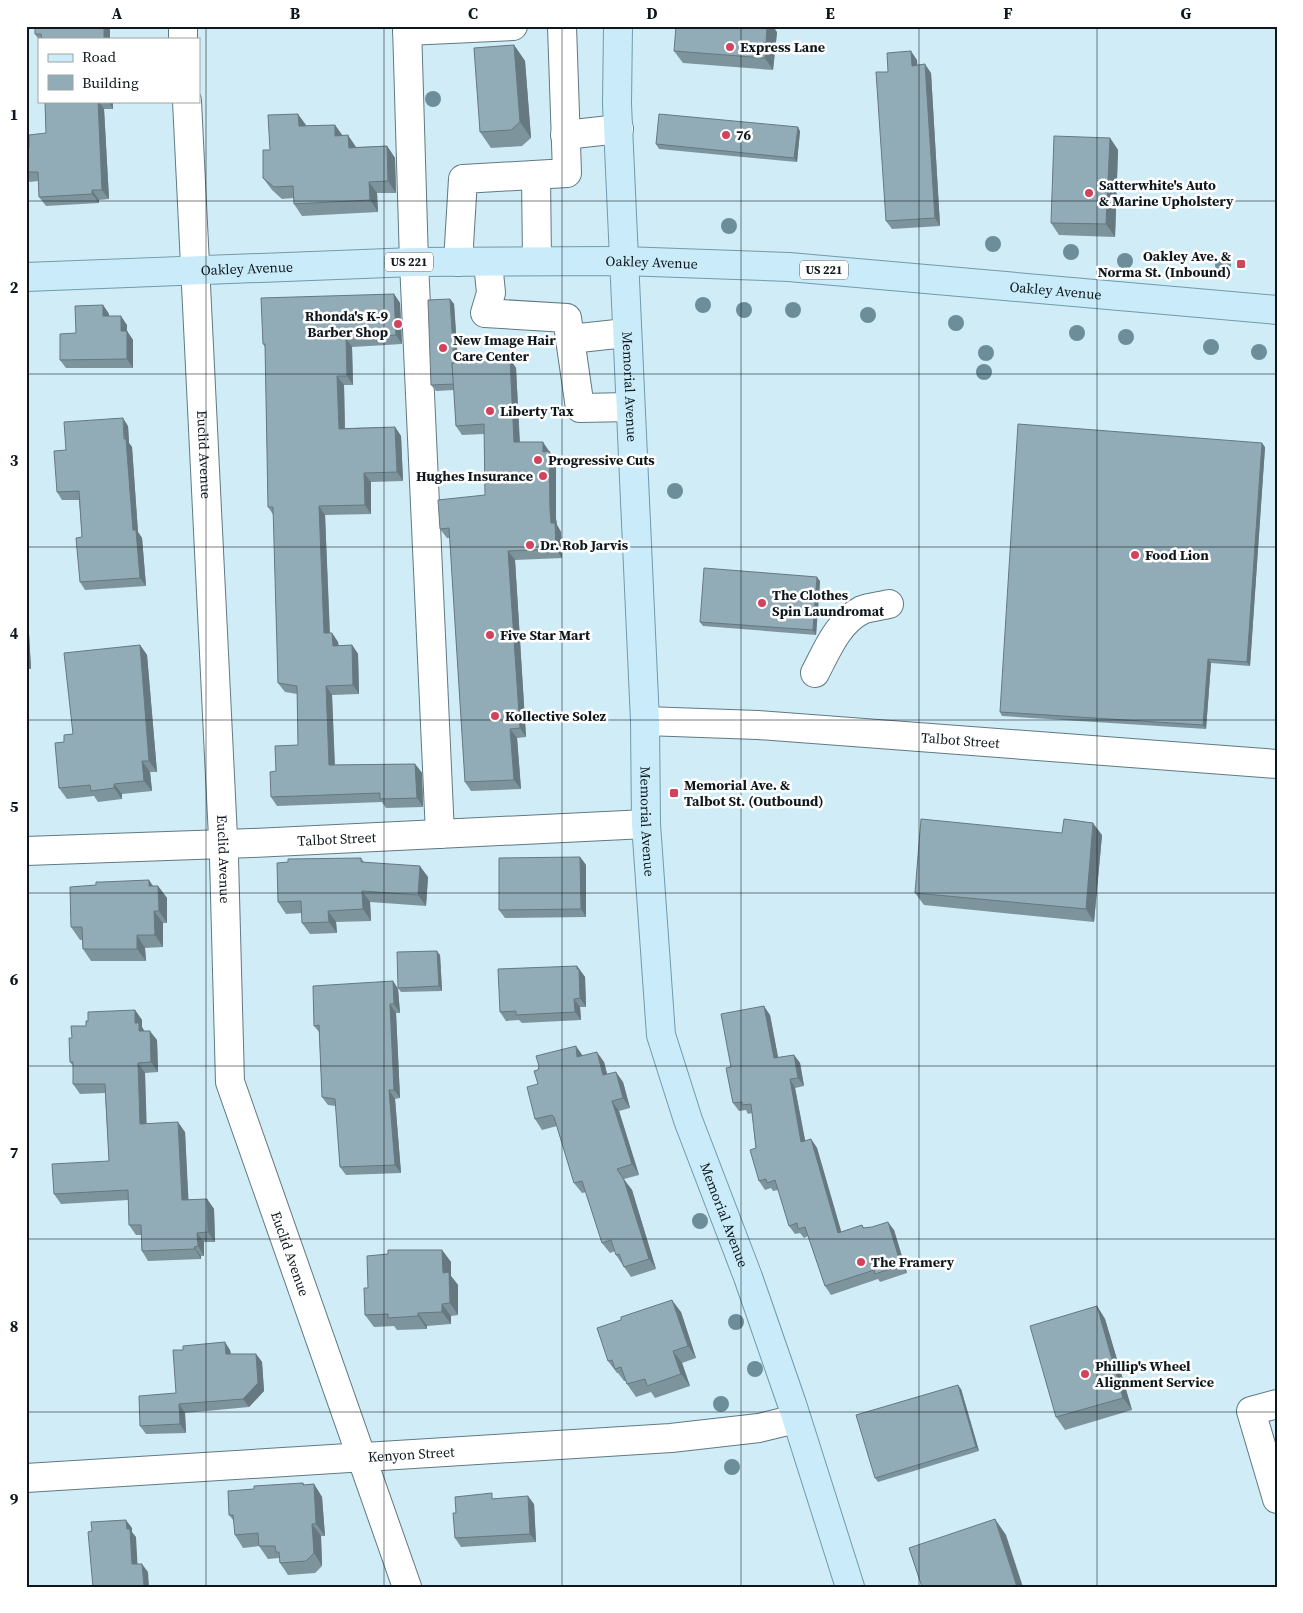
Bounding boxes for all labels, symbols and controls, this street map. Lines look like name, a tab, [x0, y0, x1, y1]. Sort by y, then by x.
text: A	[112, 2, 123, 24]
text: B	[290, 2, 301, 24]
text: C	[468, 2, 478, 24]
text: D	[646, 2, 658, 24]
text: E	[825, 2, 835, 24]
text: F	[1003, 2, 1013, 24]
text: G	[1181, 2, 1192, 24]
place label: Express Lane	[740, 37, 825, 57]
legend	[38, 38, 200, 102]
marker: Express Lane	[724, 41, 736, 53]
text: Road	[82, 46, 116, 67]
text: Building	[82, 72, 139, 93]
text: 1	[10, 103, 18, 125]
place label: 76	[736, 125, 752, 145]
marker: 76	[720, 129, 732, 141]
place label: Satterwhite's Auto & Marine Upholstery	[1099, 175, 1234, 211]
marker: Satterwhite's Auto & Marine Upholstery	[1083, 187, 1095, 199]
place label: Oakley Ave. & Norma St. (Inbound)	[1098, 246, 1231, 282]
street label: Oakley Avenue	[605, 251, 698, 274]
road number: US 221	[385, 252, 433, 272]
street label: Oakley Avenue	[200, 257, 293, 280]
marker: Oakley Ave. & Norma St. (Inbound)	[1235, 258, 1247, 270]
road number: US 221	[800, 260, 848, 280]
text: 2	[10, 276, 19, 298]
street label: Oakley Avenue	[1009, 276, 1102, 305]
place label: Rhonda's K-9 Barber Shop	[305, 306, 388, 342]
marker: Rhonda's K-9 Barber Shop	[392, 318, 404, 330]
place label: New Image Hair Care Center	[453, 330, 556, 366]
street label: Memorial Avenue	[617, 331, 642, 442]
marker: New Image Hair Care Center	[437, 342, 449, 354]
place label: Liberty Tax	[500, 401, 574, 421]
marker: Liberty Tax	[484, 405, 496, 417]
street label: Euclid Avenue	[192, 410, 216, 499]
text: 3	[10, 449, 19, 471]
place label: Progressive Cuts	[548, 450, 655, 470]
marker: Progressive Cuts	[532, 454, 544, 466]
place label: Hughes Insurance	[416, 466, 533, 486]
marker: Hughes Insurance	[537, 470, 549, 482]
place label: Dr. Rob Jarvis	[540, 535, 629, 555]
marker: Dr. Rob Jarvis	[524, 539, 536, 551]
place label: Food Lion	[1145, 545, 1209, 565]
marker: Food Lion	[1129, 549, 1141, 561]
place label: The Clothes Spin Laundromat	[772, 585, 885, 621]
marker: The Clothes Spin Laundromat	[756, 597, 768, 609]
text: 4	[10, 622, 19, 644]
place label: Five Star Mart	[500, 625, 591, 645]
marker: Five Star Mart	[484, 629, 496, 641]
place label: Kollective Solez	[505, 706, 607, 726]
marker: Kollective Solez	[489, 710, 501, 722]
street label: Talbot Street	[920, 727, 1001, 753]
street label: Memorial Avenue	[635, 766, 660, 877]
place label: Memorial Ave. & Talbot St. (Outbound)	[684, 775, 824, 811]
marker: Memorial Ave. & Talbot St. (Outbound)	[668, 787, 680, 799]
text: 5	[10, 795, 19, 817]
street label: Euclid Avenue	[212, 814, 235, 904]
street label: Talbot Street	[297, 827, 377, 851]
text: 6	[10, 968, 19, 990]
text: 7	[10, 1141, 19, 1163]
street label: Memorial Avenue	[695, 1160, 753, 1270]
street label: Euclid Avenue	[266, 1209, 314, 1299]
place label: The Framery	[871, 1252, 955, 1272]
marker: The Framery	[855, 1256, 867, 1268]
text: 8	[10, 1315, 18, 1337]
place label: Phillip's Wheel Alignment Service	[1095, 1356, 1214, 1392]
marker: Phillip's Wheel Alignment Service	[1079, 1368, 1091, 1380]
street label: Kenyon Street	[367, 1441, 456, 1467]
text: 9	[10, 1488, 19, 1510]

